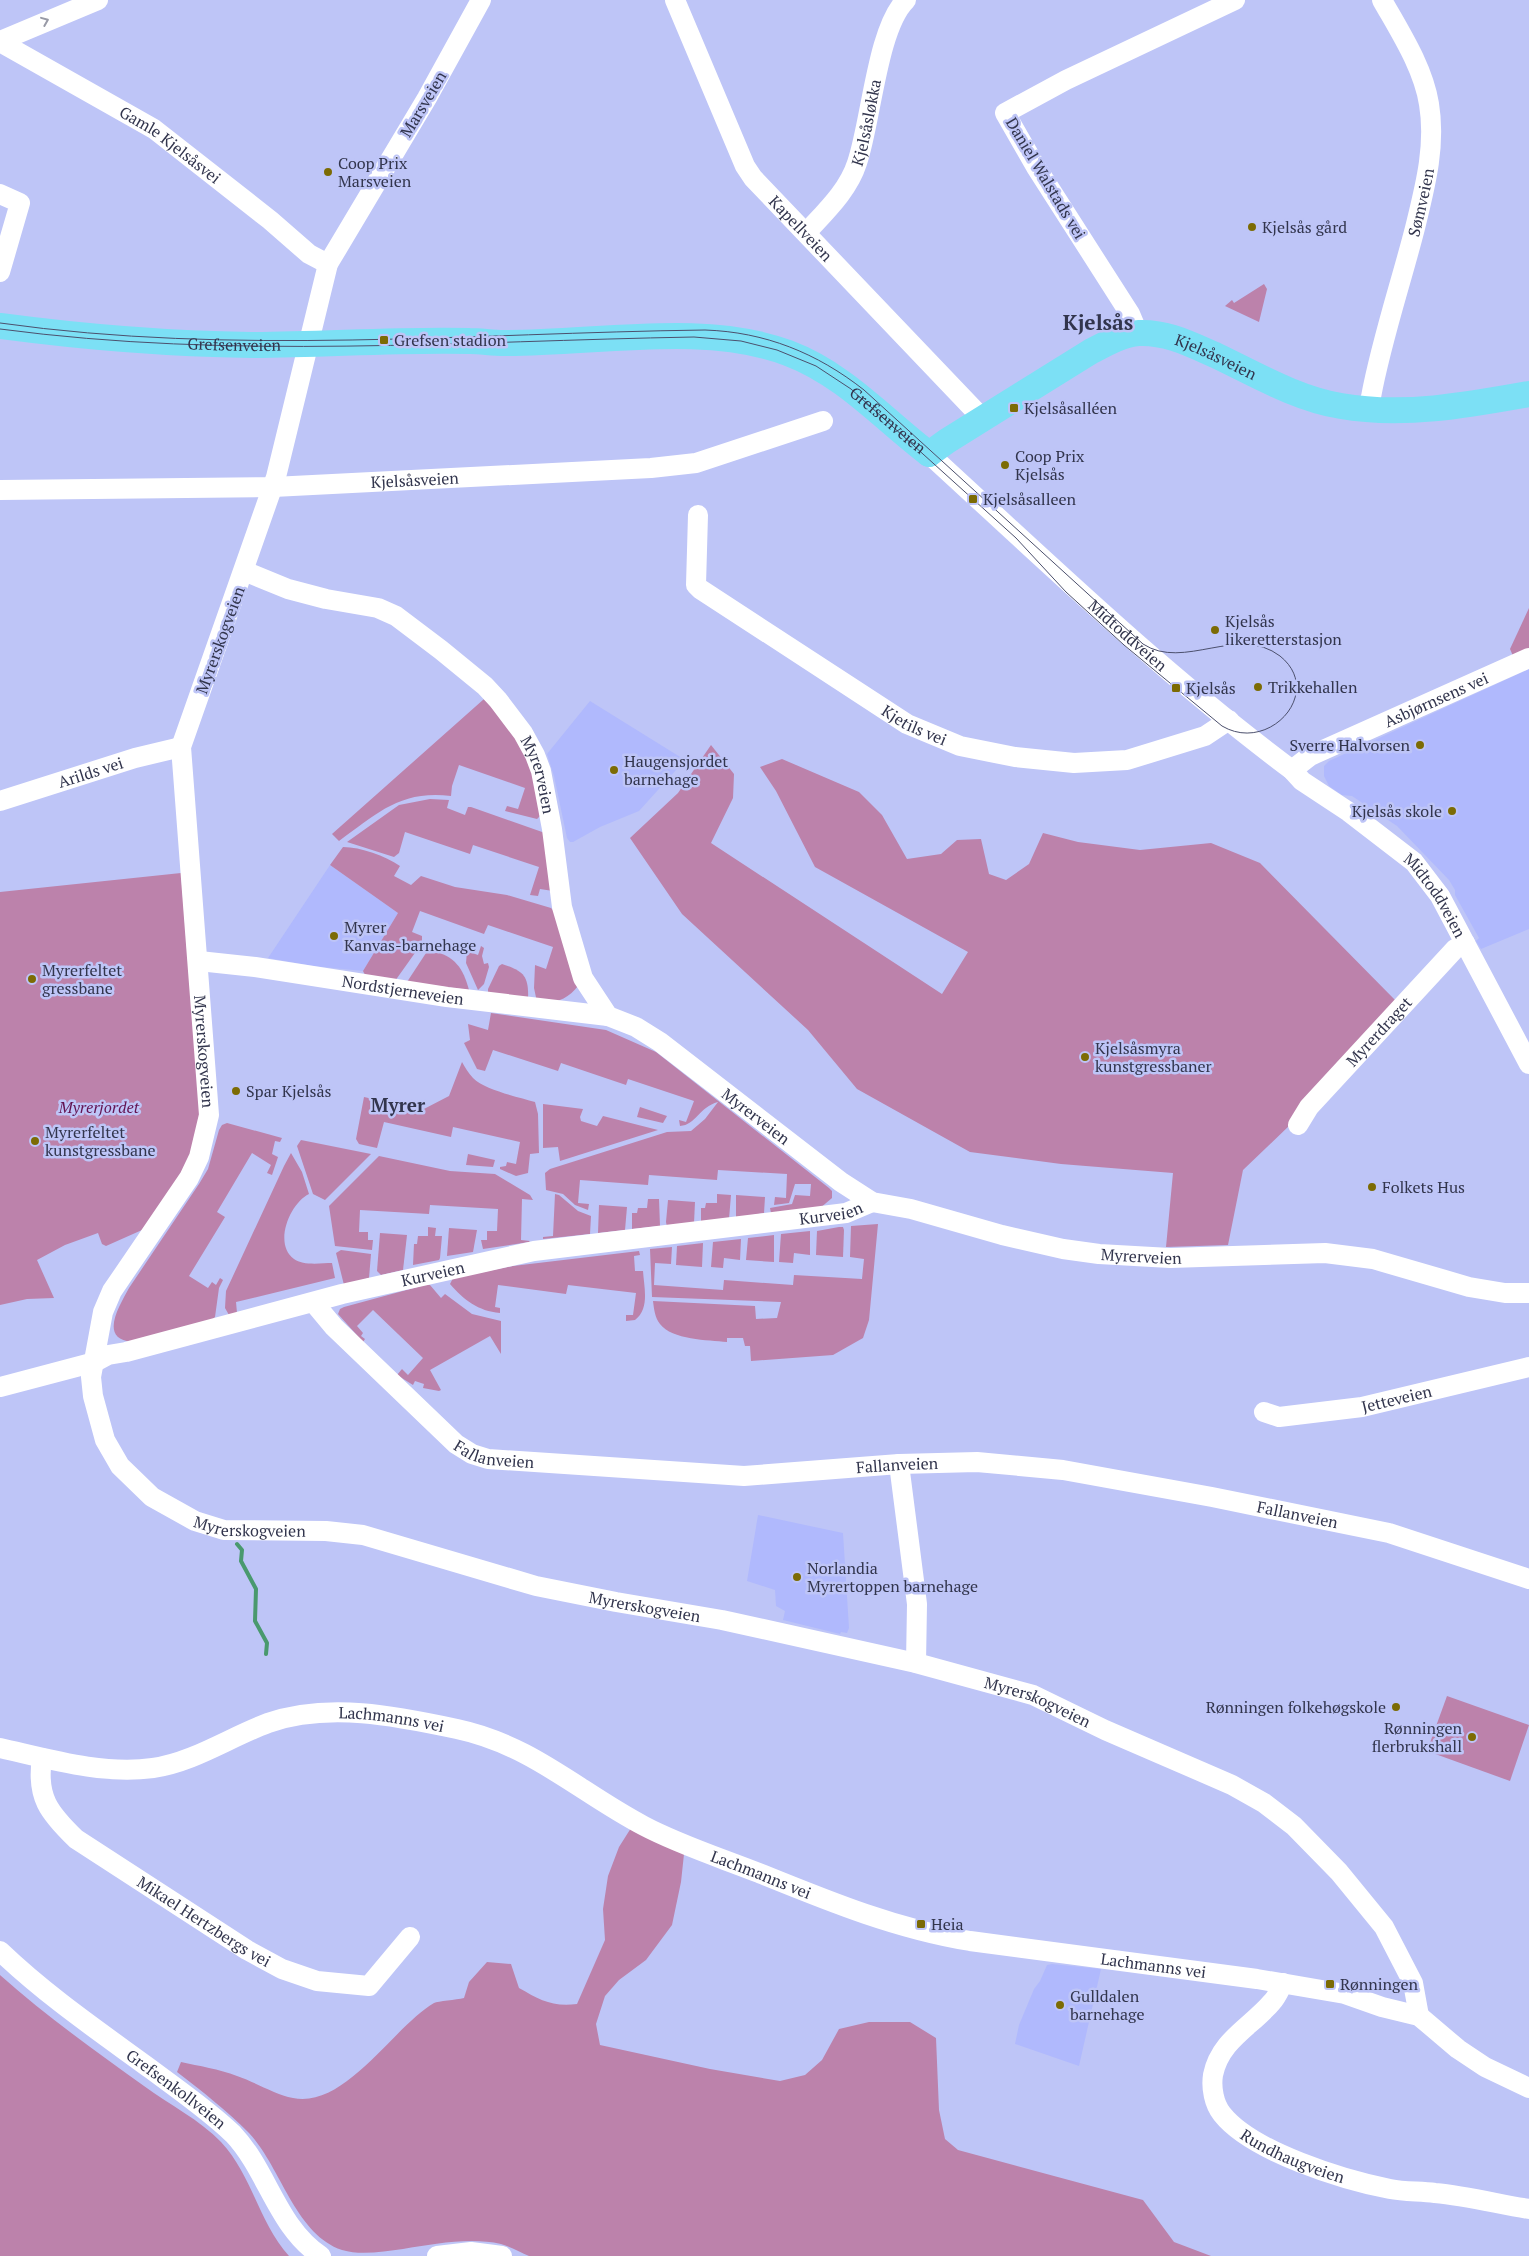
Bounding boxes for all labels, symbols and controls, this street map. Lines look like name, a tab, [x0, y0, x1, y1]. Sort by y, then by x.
one-way arrow	[40, 17, 49, 28]
street label: Marsveien	[395, 67, 452, 141]
street label: Kjelsåsløkka	[846, 77, 886, 169]
street label: Gamle Kjelsåsvei	[116, 101, 226, 189]
street label: Daniel Walstads vei	[1001, 113, 1091, 243]
place label: Coop Prix Marsveien	[338, 152, 412, 192]
marker: Coop Prix Marsveien	[322, 166, 334, 178]
street label: Sømveien	[1402, 166, 1439, 239]
street label: Kapellveien	[764, 190, 838, 266]
place label: Kjelsås gård	[1262, 216, 1347, 238]
marker: Kjelsås gård	[1246, 221, 1258, 233]
district label: Kjelsås	[1063, 308, 1133, 336]
street label: Kjelsåsveien	[1172, 328, 1261, 385]
place label: Grefsen stadion	[394, 329, 507, 351]
street label: Grefsenveien	[187, 332, 282, 356]
marker: Grefsen stadion	[378, 334, 390, 346]
street label: Grefsenveien	[845, 381, 931, 459]
place label: Kjelsåsalléen	[1024, 397, 1118, 419]
marker: Kjelsåsalléen	[1008, 402, 1020, 414]
place label: Coop Prix Kjelsås	[1015, 445, 1085, 485]
marker: Coop Prix Kjelsås	[999, 459, 1011, 471]
street label: Kjelsåsveien	[370, 467, 460, 493]
place label: Kjelsåsalleen	[983, 488, 1077, 510]
marker: Kjelsåsalleen	[967, 493, 979, 505]
street label: Myrerskogveien	[190, 583, 250, 697]
street label: Midtoddveien	[1084, 594, 1172, 676]
place label: Kjelsås likeretterstasjon	[1225, 610, 1342, 650]
marker: Kjelsås likeretterstasjon	[1209, 624, 1221, 636]
street label: Asbjørnsens vei	[1381, 667, 1492, 732]
place label: Trikkehallen	[1268, 676, 1358, 698]
place label: Kjelsås	[1186, 677, 1236, 699]
marker: Trikkehallen	[1252, 681, 1264, 693]
marker: Kjelsås	[1170, 682, 1182, 694]
street label: Kjetils vei	[878, 700, 950, 750]
street label: Myrerveien	[515, 732, 560, 816]
place label: Sverre Halvorsen	[1289, 734, 1410, 756]
marker: Sverre Halvorsen	[1414, 739, 1426, 751]
place label: Haugensjordet barnehage	[624, 750, 728, 790]
street label: Arilds vei	[55, 751, 126, 793]
marker: Haugensjordet barnehage	[608, 764, 620, 776]
place label: Kjelsås skole	[1352, 800, 1442, 822]
marker: Kjelsås skole	[1446, 805, 1458, 817]
street label: Midtoddveien	[1399, 847, 1471, 942]
place label: Myrer Kanvas-barnehage	[344, 916, 476, 956]
marker: Myrer Kanvas-barnehage	[328, 930, 340, 942]
place label: Myrerfeltet gressbane	[42, 959, 122, 999]
street label: Nordstjerneveien	[340, 970, 465, 1010]
marker: Myrerfeltet gressbane	[26, 973, 38, 985]
street label: Myrerdraget	[1341, 992, 1417, 1071]
street label: Myrerskogveien	[189, 994, 219, 1109]
place label: Kjelsåsmyra kunstgressbaner	[1095, 1037, 1213, 1077]
marker: Kjelsåsmyra kunstgressbaner	[1079, 1051, 1091, 1063]
place label: Spar Kjelsås	[246, 1080, 332, 1102]
street label: Myrerveien	[717, 1083, 795, 1150]
marker: Spar Kjelsås	[230, 1085, 242, 1097]
district label: Myrer	[371, 1092, 426, 1117]
park label: Myrerjordet	[58, 1096, 140, 1118]
place label: Myrerfeltet kunstgressbane	[45, 1121, 156, 1161]
marker: Myrerfeltet kunstgressbane	[29, 1135, 41, 1147]
place label: Folkets Hus	[1382, 1176, 1465, 1198]
marker: Folkets Hus	[1366, 1181, 1378, 1193]
street label: Kurveien	[798, 1196, 867, 1230]
street label: Myrerveien	[1100, 1243, 1182, 1269]
street label: Kurveien	[399, 1256, 467, 1291]
street label: Jetteveien	[1359, 1380, 1434, 1418]
street label: Fallanveien	[450, 1434, 535, 1473]
street label: Fallanveien	[855, 1452, 939, 1478]
street label: Fallanveien	[1255, 1495, 1341, 1533]
street label: Myrerskogveien	[191, 1510, 306, 1542]
place label: Norlandia Myrertoppen barnehage	[807, 1557, 978, 1597]
marker: Norlandia Myrertoppen barnehage	[791, 1571, 803, 1583]
street label: Myrerskogveien	[587, 1586, 703, 1627]
street label: Myrerskogveien	[982, 1671, 1095, 1733]
place label: Rønningen folkehøgskole	[1206, 1696, 1386, 1718]
street label: Lachmanns vei	[338, 1701, 446, 1737]
marker: Rønningen folkehøgskole	[1390, 1701, 1402, 1713]
place label: Rønningen flerbrukshall	[1372, 1717, 1462, 1757]
marker: Rønningen flerbrukshall	[1466, 1731, 1478, 1743]
street label: Lachmanns vei	[708, 1845, 815, 1904]
street label: Mikael Hertzbergs vei	[133, 1871, 275, 1972]
place label: Heia	[931, 1913, 964, 1935]
marker: Heia	[915, 1918, 927, 1930]
street label: Lachmanns vei	[1099, 1947, 1208, 1983]
place label: Rønningen	[1340, 1973, 1419, 1995]
marker: Rønningen	[1324, 1978, 1336, 1990]
place label: Gulldalen barnehage	[1070, 1985, 1144, 2025]
marker: Gulldalen barnehage	[1054, 1999, 1066, 2011]
street label: Grefsenkollveien	[122, 2044, 231, 2134]
street label: Rundhaugveien	[1236, 2124, 1348, 2188]

